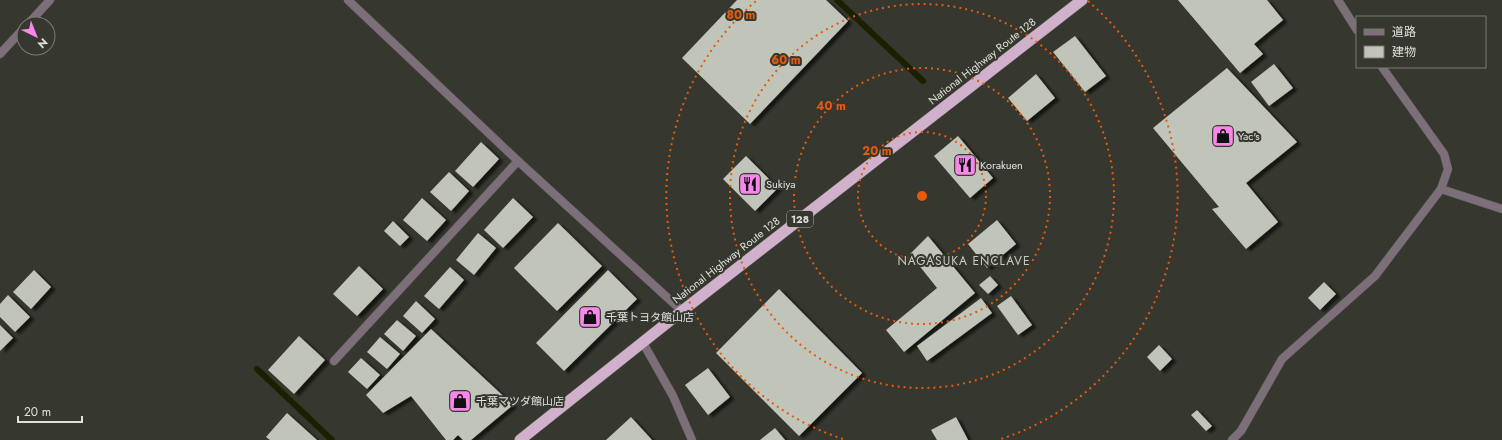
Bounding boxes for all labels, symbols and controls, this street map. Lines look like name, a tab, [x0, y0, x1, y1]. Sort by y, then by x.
text: 80 m	[727, 6, 756, 24]
street label: National Highway Route 128	[925, 14, 1039, 108]
north arrow	[16, 16, 56, 56]
legend	[1356, 16, 1486, 68]
text: 道路	[1392, 23, 1416, 41]
text: N	[34, 34, 51, 52]
text: 建物	[1392, 43, 1416, 61]
text: 60 m	[771, 51, 801, 69]
text: 40 m	[816, 97, 846, 115]
shop icon: Yac's	[1210, 123, 1236, 149]
place label: Yac's	[1238, 128, 1260, 144]
text: 20 m	[862, 142, 892, 160]
restaurant icon: Korakuen	[952, 152, 978, 178]
place label: Korakuen	[980, 157, 1023, 173]
restaurant icon: Sukiya	[737, 171, 763, 197]
place label: Sukiya	[766, 176, 796, 192]
centre of rings	[915, 189, 929, 203]
road number: 128	[787, 211, 813, 227]
street label: National Highway Route 128	[669, 213, 783, 307]
district label: NAGASUKA ENCLAVE	[897, 252, 1031, 270]
shop icon: 千葉トヨタ館山店	[577, 304, 603, 330]
place label: 千葉トヨタ館山店	[606, 309, 694, 325]
shop icon: 千葉マツダ館山店	[447, 388, 473, 414]
place label: 千葉マツダ館山店	[476, 393, 564, 409]
scale bar	[18, 398, 82, 424]
text: 20 m	[24, 403, 51, 421]

